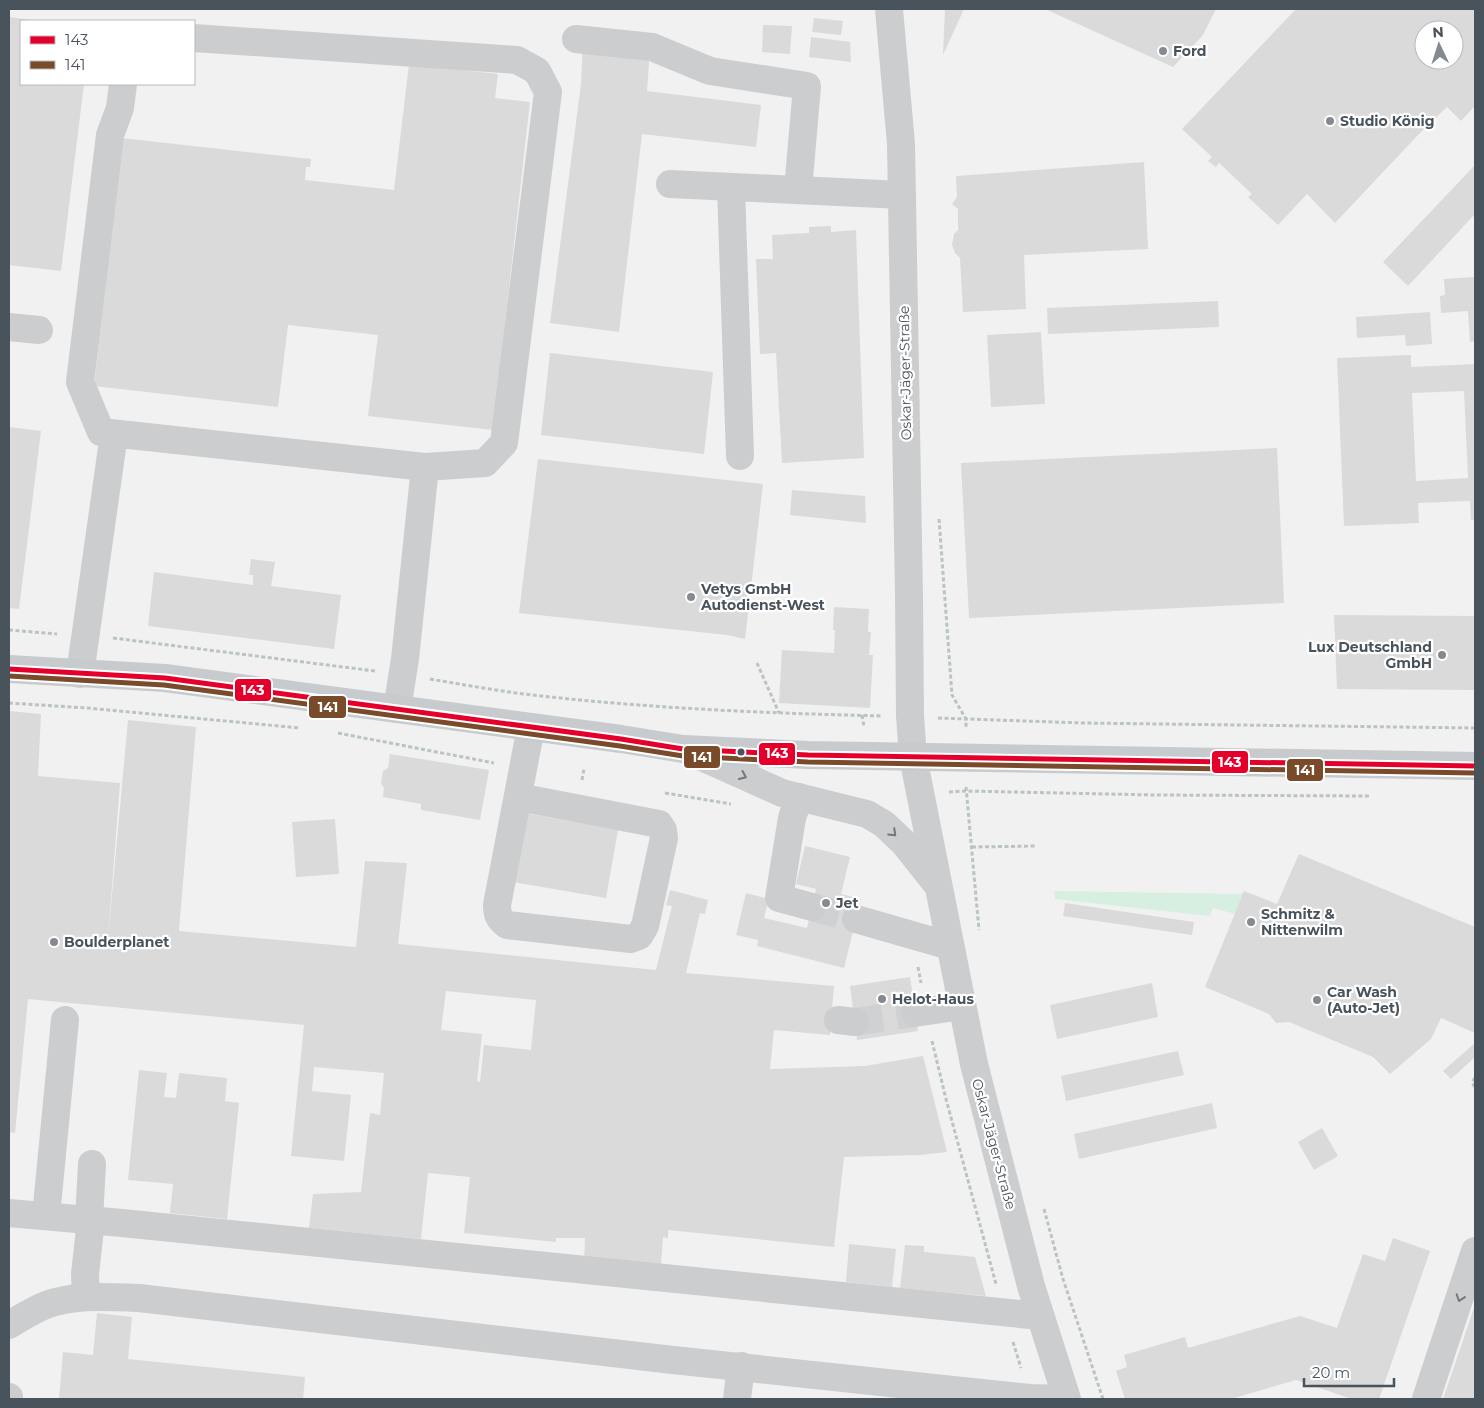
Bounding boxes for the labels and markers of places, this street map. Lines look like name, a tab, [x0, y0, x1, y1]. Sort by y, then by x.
place label: Ford	[1173, 42, 1207, 60]
marker: Ford	[1157, 45, 1169, 57]
place label: Studio König	[1340, 112, 1435, 130]
marker: Studio König	[1324, 115, 1336, 127]
place label: Vetys GmbH Autodienst-West	[700, 580, 825, 614]
marker: Vetys GmbH Autodienst-West	[685, 591, 697, 603]
place label: Lux Deutschland GmbH	[1308, 638, 1432, 672]
marker: Lux Deutschland GmbH	[1436, 649, 1448, 661]
unlabelled marker	[736, 747, 746, 757]
place label: Jet	[835, 894, 859, 912]
marker: Jet	[820, 897, 832, 909]
place label: Schmitz & Nittenwilm	[1261, 905, 1343, 939]
marker: Schmitz & Nittenwilm	[1245, 916, 1257, 928]
place label: Boulderplanet	[64, 933, 169, 951]
marker: Boulderplanet	[48, 936, 60, 948]
place label: Car Wash (Auto-Jet)	[1327, 983, 1400, 1017]
place label: Helot-Haus	[892, 990, 974, 1008]
marker: Helot-Haus	[876, 993, 888, 1005]
marker: Car Wash (Auto-Jet)	[1311, 994, 1323, 1006]

